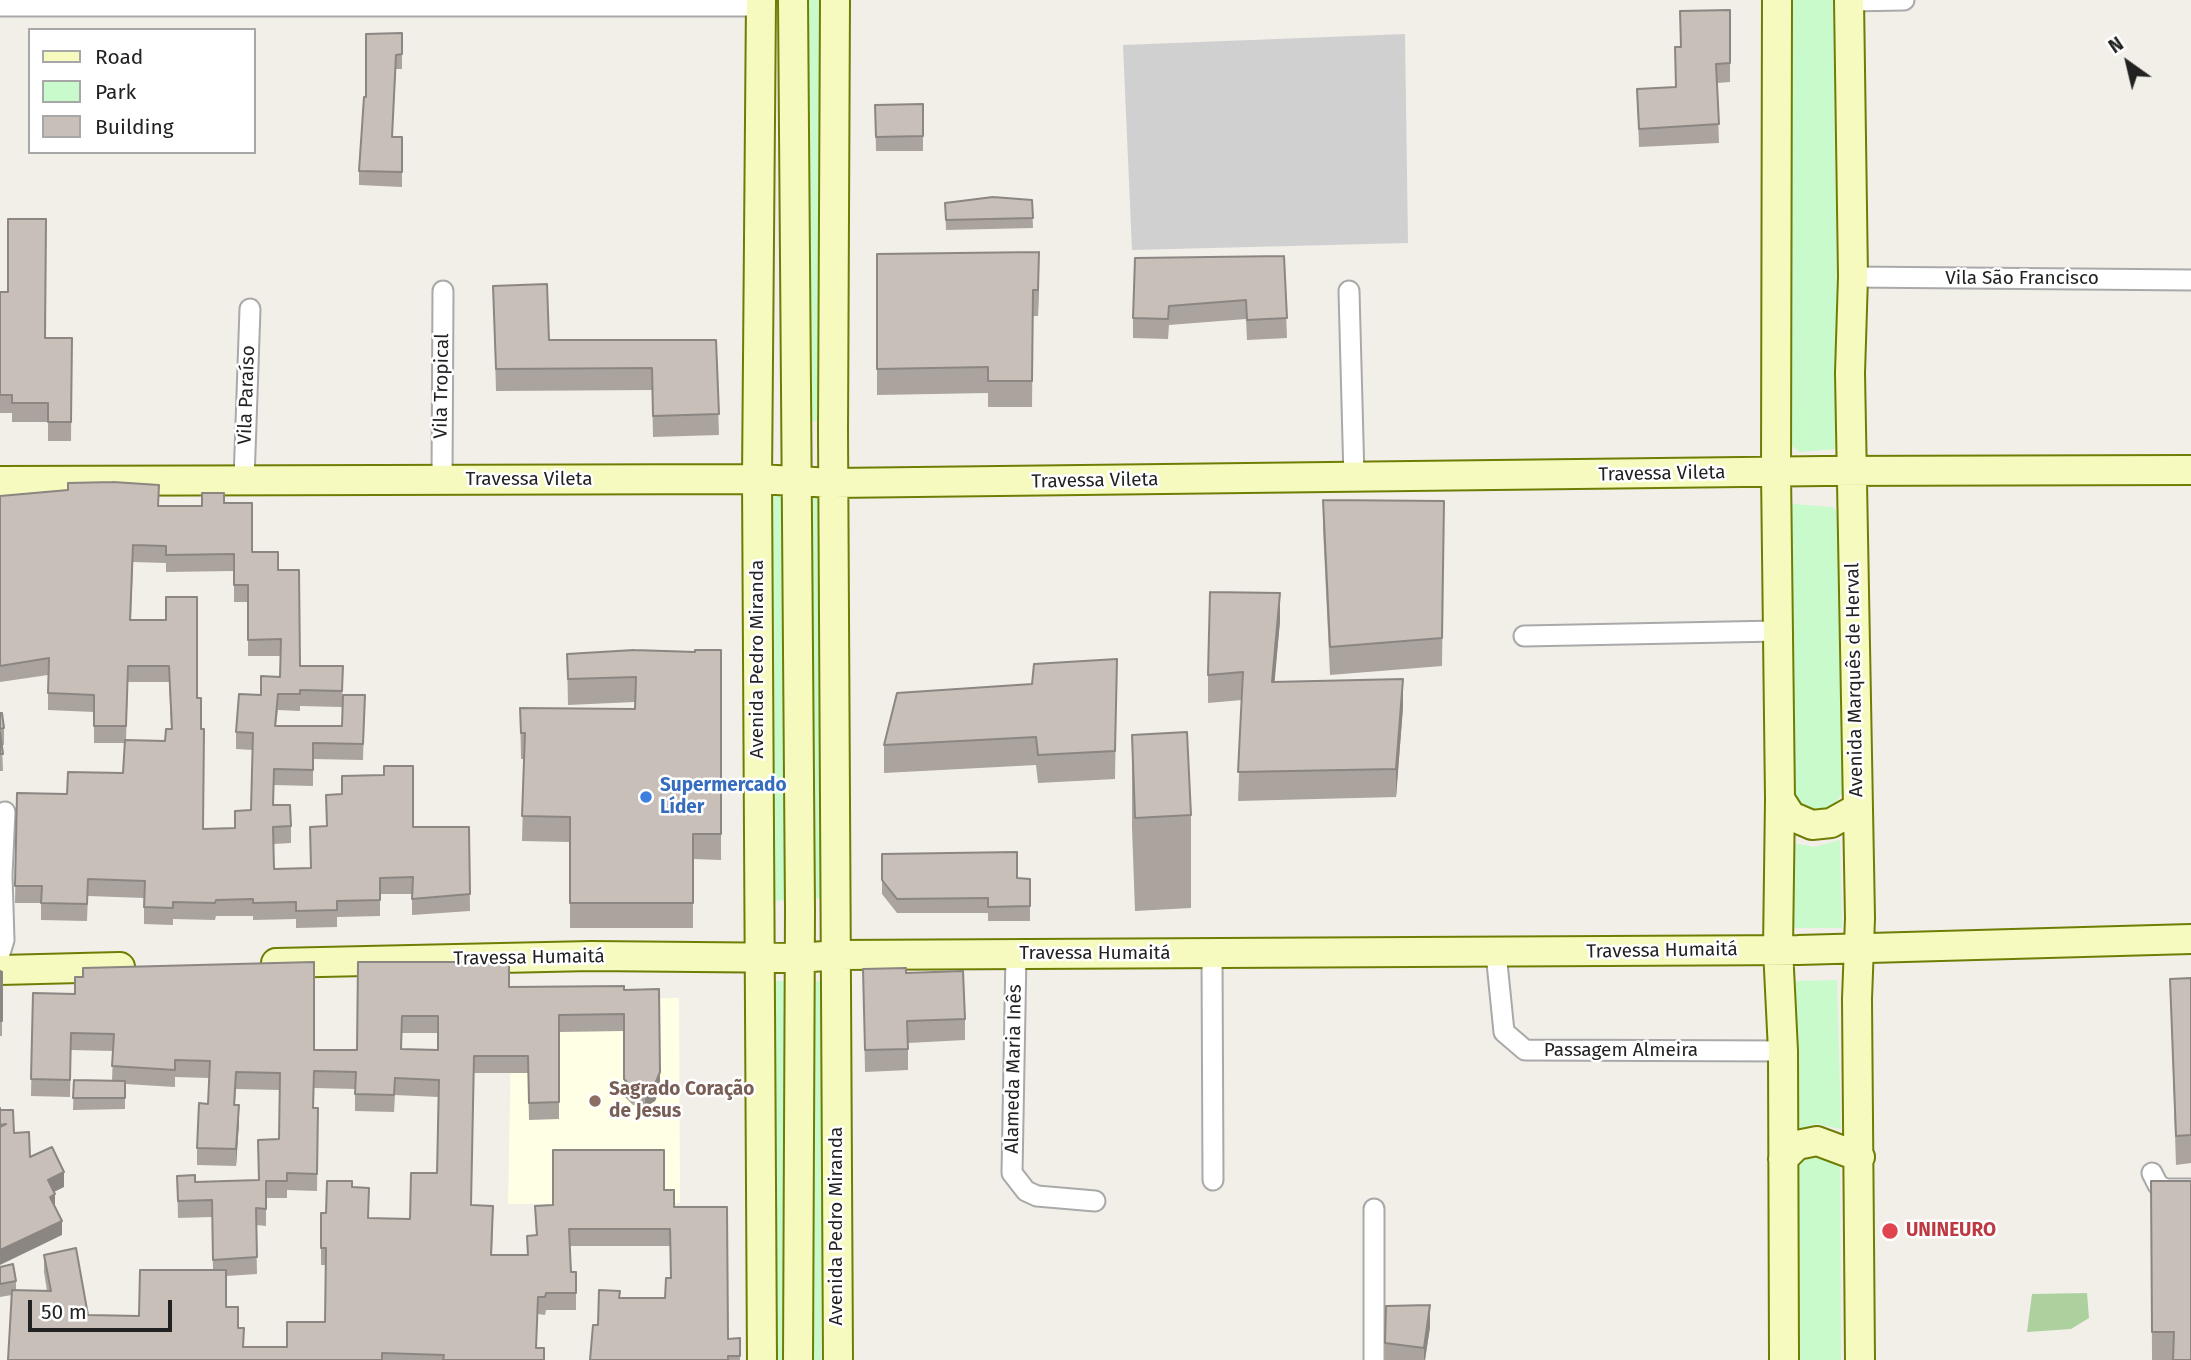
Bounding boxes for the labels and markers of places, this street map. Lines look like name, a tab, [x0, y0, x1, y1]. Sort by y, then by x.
place label: Supermercado Líder	[660, 775, 787, 819]
marker: Supermercado Líder	[638, 789, 654, 805]
place label: Sagrado Coração de Jesus	[609, 1079, 754, 1123]
marker: Sagrado Coração de Jesus	[587, 1093, 603, 1109]
place label: UNINEURO	[1906, 1220, 1996, 1242]
marker: UNINEURO	[1880, 1221, 1900, 1241]

